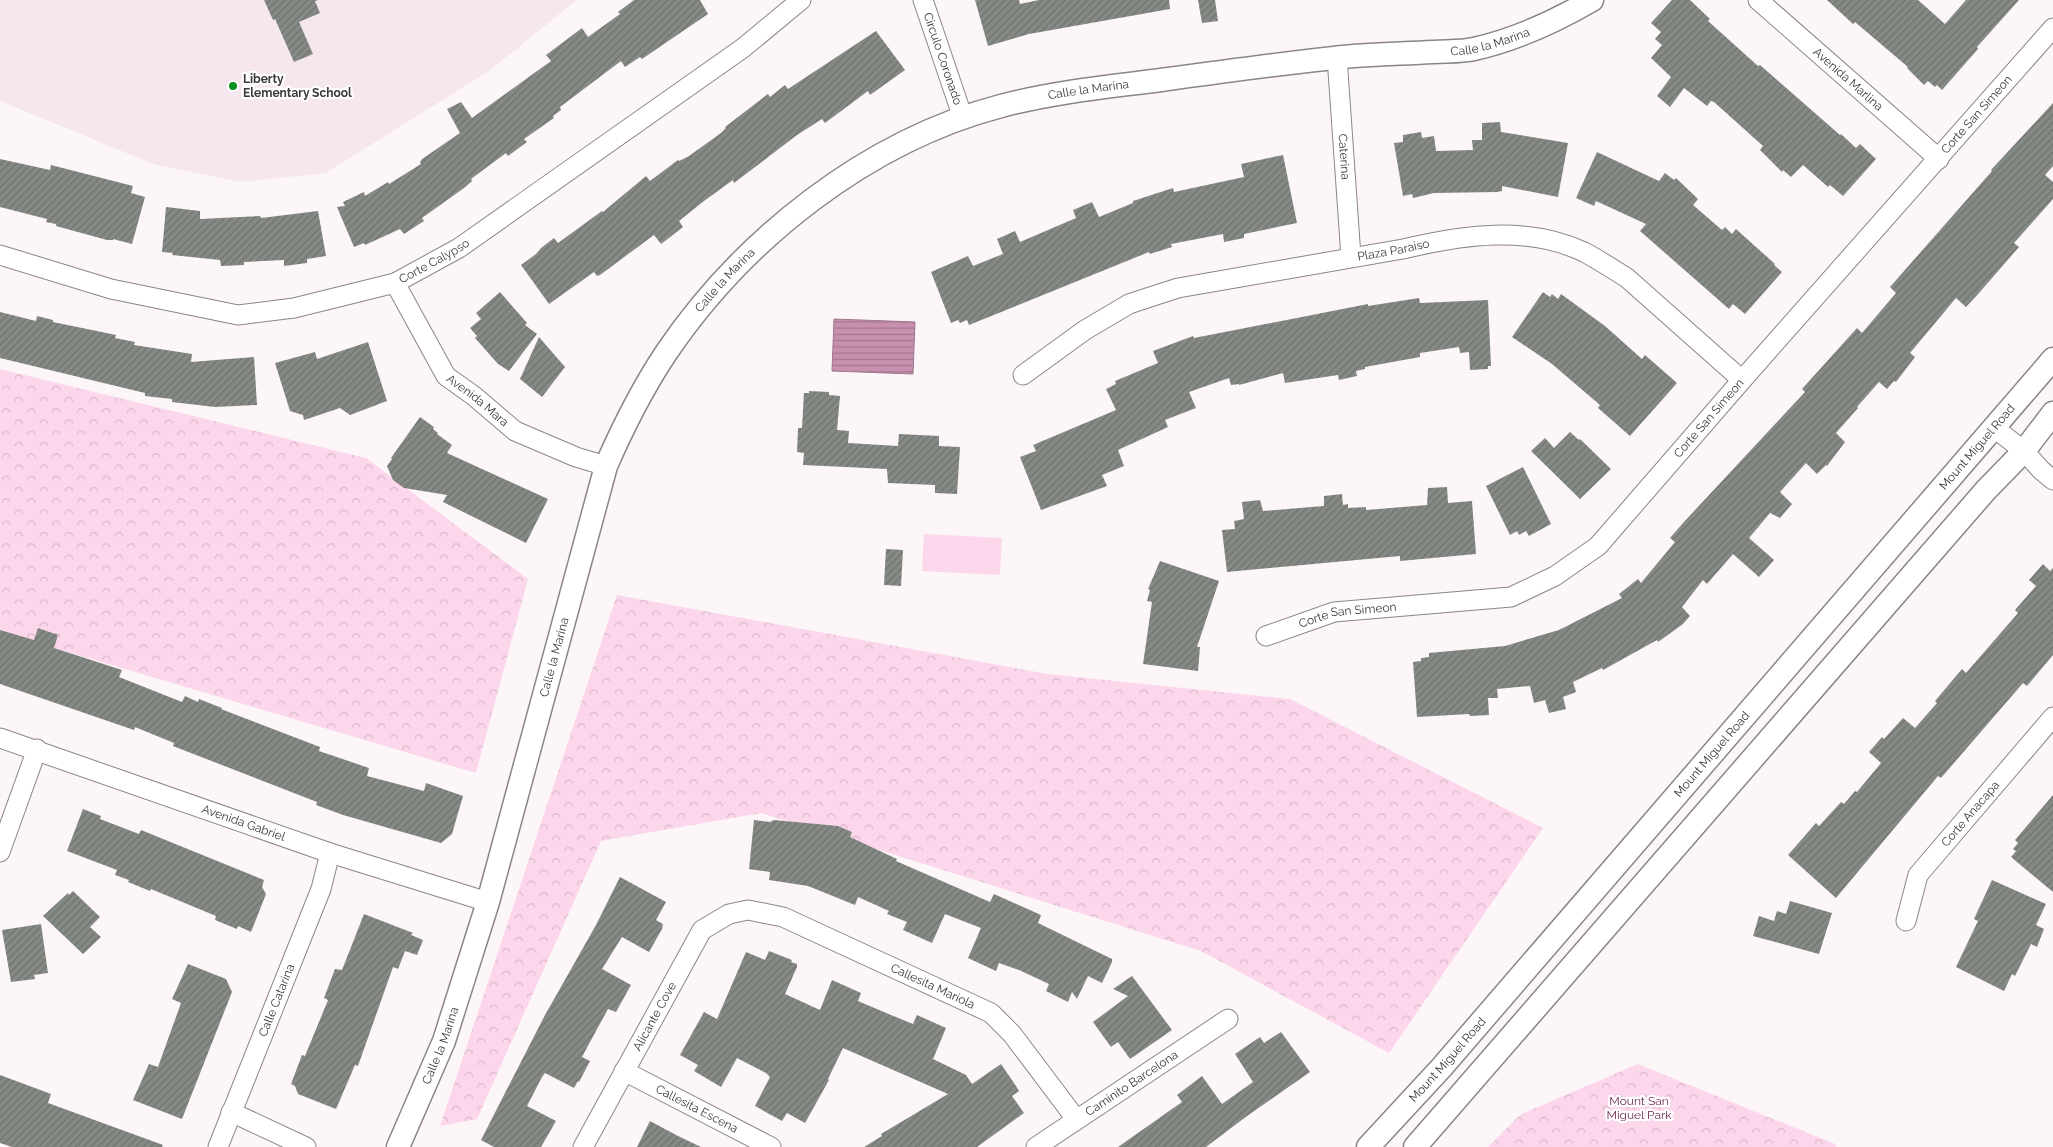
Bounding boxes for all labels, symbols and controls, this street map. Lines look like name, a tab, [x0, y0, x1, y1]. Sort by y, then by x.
street label: Circulo Coronado	[921, 11, 965, 107]
street label: Calle la Marina	[1450, 25, 1532, 58]
street label: Avenida Marlina	[1810, 45, 1886, 114]
place label: Liberty Elementary School	[243, 72, 352, 100]
street label: Corte San Simeon	[1938, 72, 2015, 156]
street label: Calle la Marina	[1047, 77, 1130, 102]
marker: Liberty Elementary School	[227, 80, 239, 92]
street label: Caterina	[1335, 133, 1353, 180]
street label: Corte Calypso	[397, 236, 472, 286]
street label: Plaza Paraiso	[1356, 236, 1431, 264]
street label: Calle la Marina	[692, 245, 758, 315]
street label: Avenida Mara	[444, 372, 511, 429]
street label: Corte San Simeon	[1671, 376, 1747, 461]
street label: Mount Miguel Road	[1936, 401, 2018, 493]
street label: Corte San Simeon	[1297, 600, 1397, 631]
street label: Calle la Marina	[537, 616, 572, 698]
street label: Mount Miguel Road	[1671, 709, 1753, 800]
street label: Corte Anacapa	[1938, 778, 2002, 850]
street label: Avenida Gabriel	[200, 802, 288, 844]
street label: Callesita Mariola	[888, 961, 977, 1012]
street label: Calle Catarina	[256, 962, 297, 1039]
street label: Alicante Cove	[630, 979, 679, 1053]
street label: Calle la Marina	[419, 1005, 461, 1086]
street label: Mount Miguel Road	[1406, 1015, 1489, 1105]
street label: Caminito Barcelona	[1083, 1047, 1181, 1119]
street label: Callesita Escena	[653, 1082, 740, 1136]
park label: Mount San Miguel Park	[1606, 1094, 1672, 1122]

